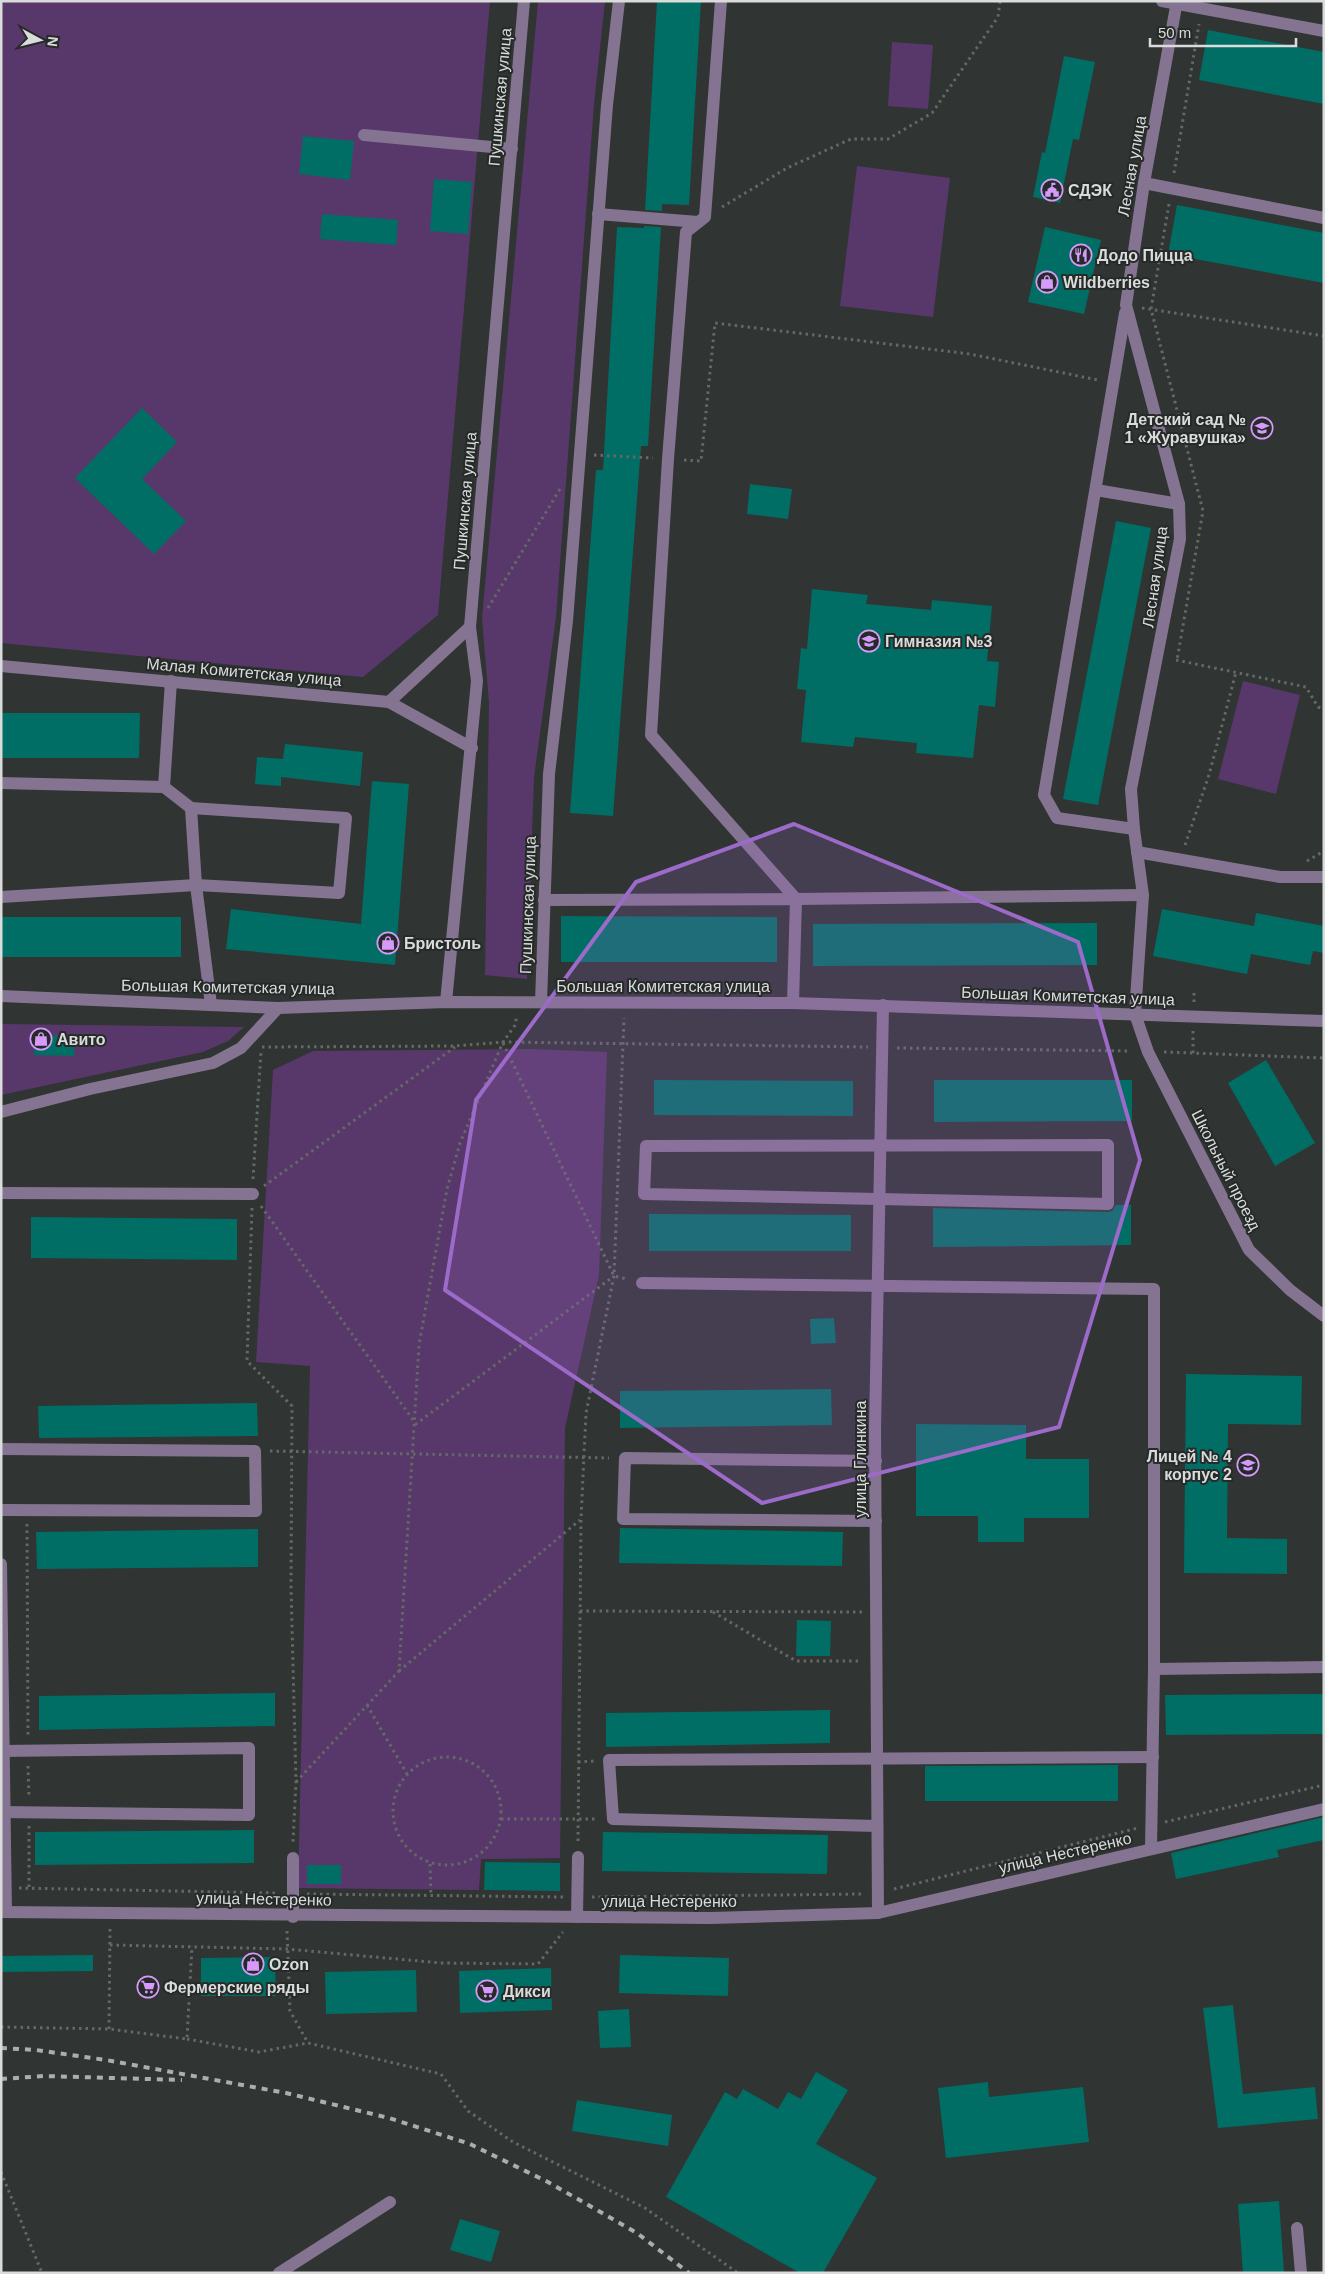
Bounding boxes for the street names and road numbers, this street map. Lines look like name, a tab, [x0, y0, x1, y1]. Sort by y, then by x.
street label: Пушкинская улица	[485, 27, 515, 167]
street label: Лесная улица	[1115, 114, 1149, 218]
street label: Пушкинская улица	[450, 431, 480, 571]
street label: Лесная улица	[1139, 525, 1171, 629]
street label: Малая Комитетская улица	[146, 655, 342, 689]
street label: Пушкинская улица	[517, 835, 539, 974]
street label: Большая Комитетская улица	[121, 977, 335, 997]
street label: Большая Комитетская улица	[556, 978, 770, 995]
street label: Большая Комитетская улица	[961, 984, 1175, 1008]
street label: Школьный проезд	[1188, 1107, 1264, 1234]
street label: улица Глинкина	[852, 1400, 869, 1517]
street label: улица Нестеренко	[997, 1829, 1133, 1877]
street label: улица Нестеренко	[196, 1889, 332, 1909]
street label: улица Нестеренко	[601, 1893, 737, 1910]

